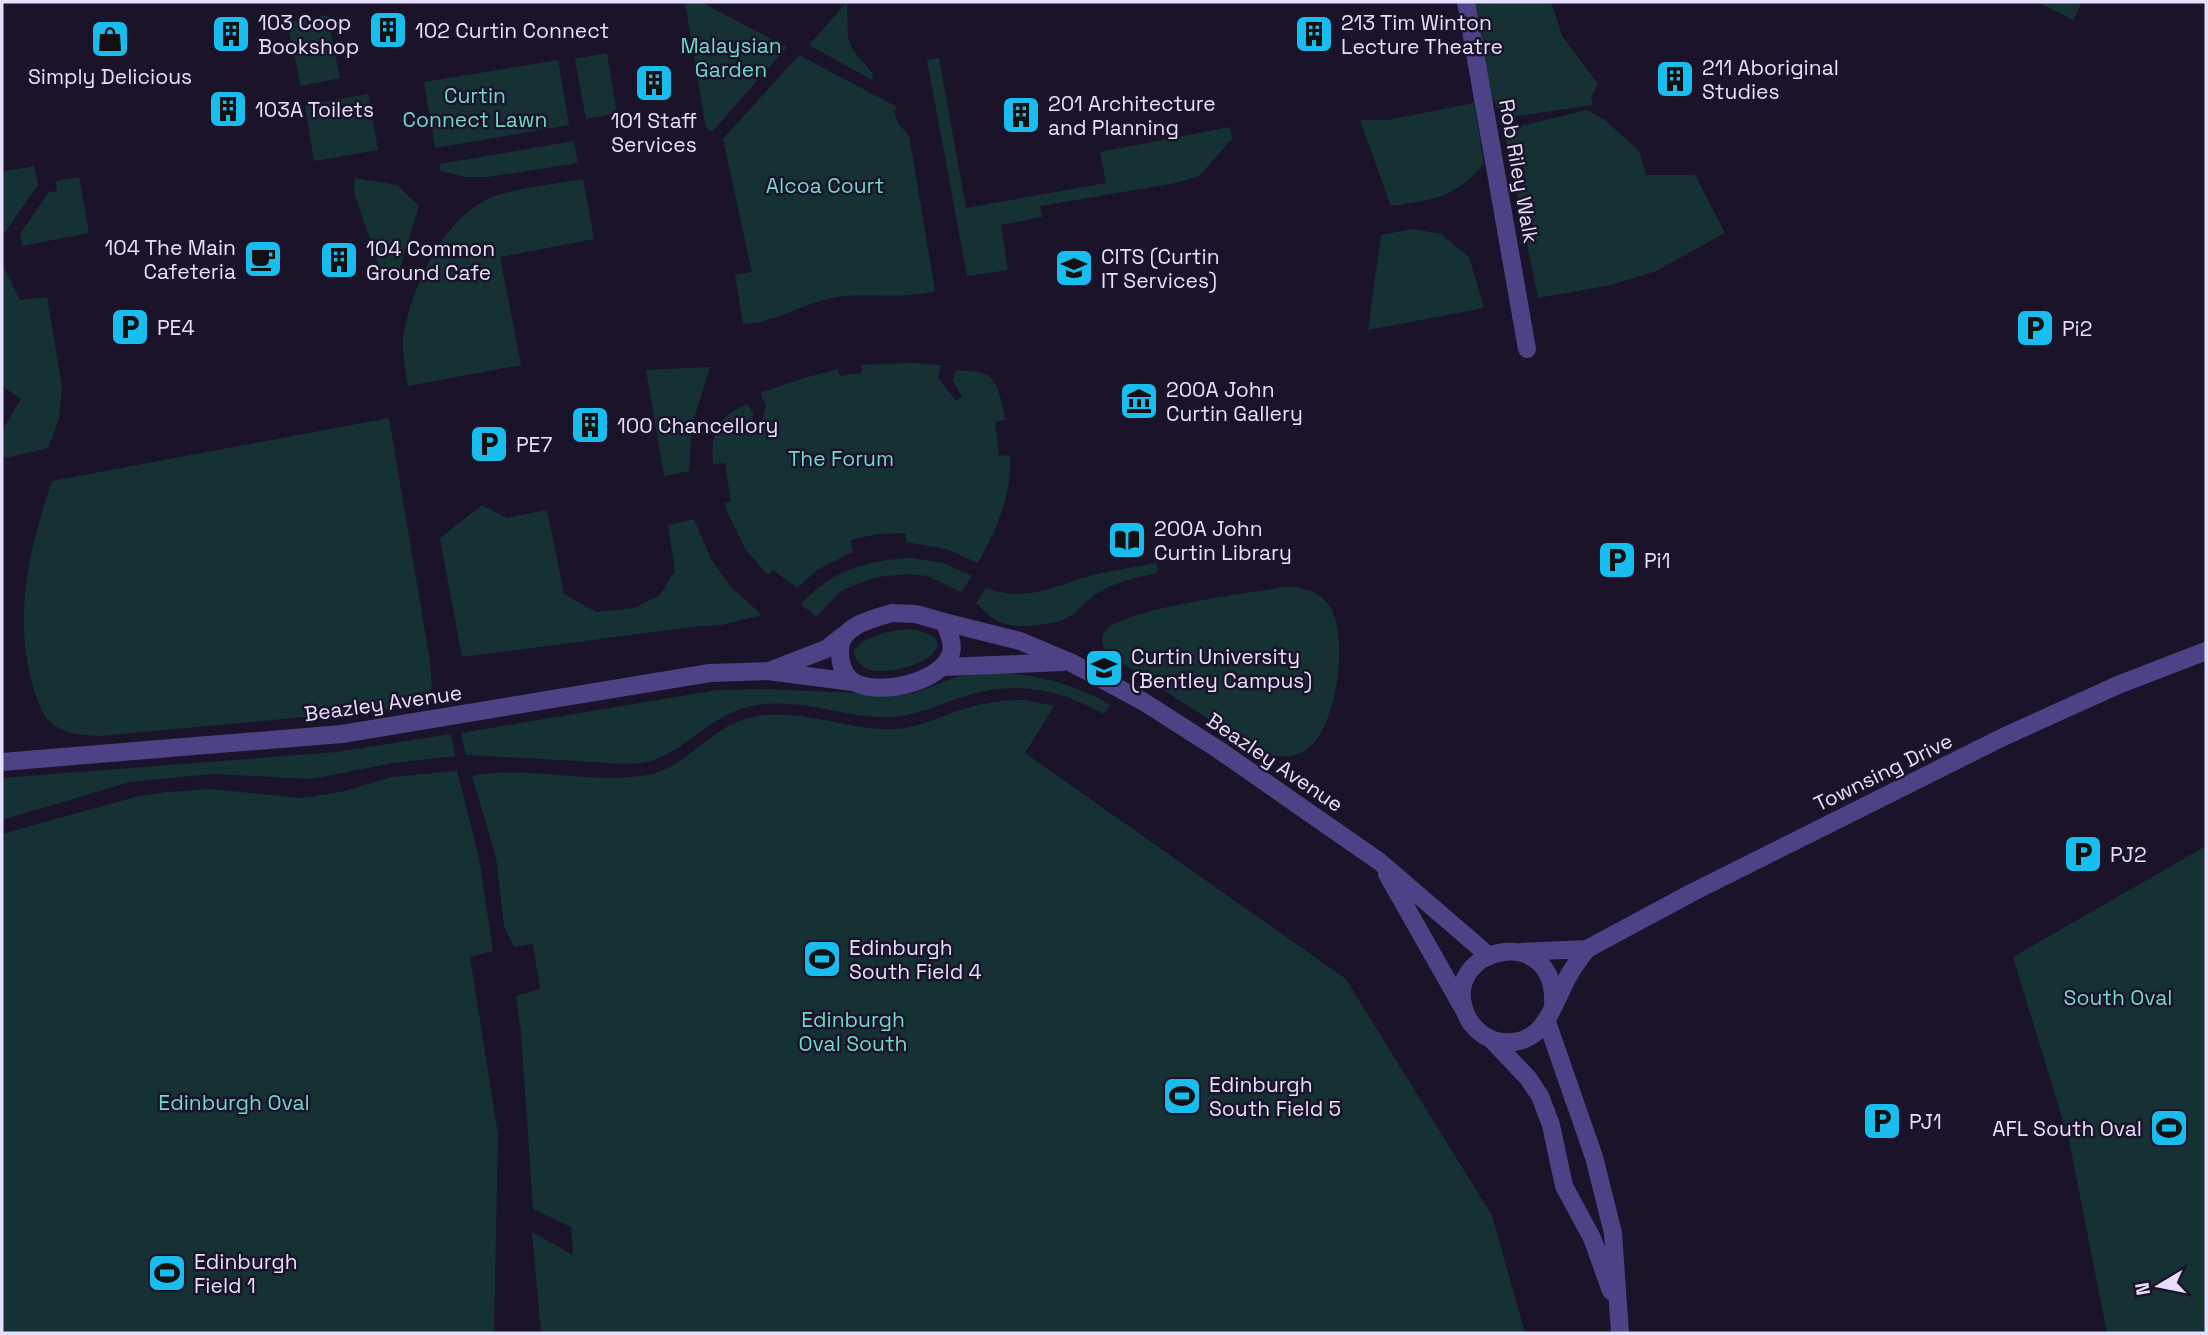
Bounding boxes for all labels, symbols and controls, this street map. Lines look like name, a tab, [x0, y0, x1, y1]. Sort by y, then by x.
place label: 103 Coop Bookshop	[258, 9, 359, 60]
building icon: 102 Curtin Connect	[367, 9, 409, 51]
place label: 213 Tim Winton Lecture Theatre	[1341, 9, 1503, 60]
building icon: 103 Coop Bookshop	[210, 13, 252, 55]
building icon: 213 Tim Winton Lecture Theatre	[1293, 13, 1335, 55]
place label: 102 Curtin Connect	[415, 17, 609, 44]
shop icon: Simply Delicious	[89, 18, 131, 60]
park label: Malaysian Garden	[680, 32, 782, 83]
place label: 211 Aboriginal Studies	[1702, 54, 1839, 105]
building icon: 211 Aboriginal Studies	[1654, 58, 1696, 100]
building icon: 101 Staff Services	[633, 62, 675, 104]
place label: Simply Delicious	[28, 63, 192, 90]
park label: Curtin Connect Lawn	[403, 82, 547, 133]
building icon: 103A Toilets	[207, 88, 249, 130]
place label: 201 Architecture and Planning	[1048, 90, 1216, 141]
building icon: 201 Architecture and Planning	[1000, 94, 1042, 136]
place label: 103A Toilets	[255, 96, 374, 123]
street label: Rob Riley Walk	[1493, 97, 1545, 245]
place label: 101 Staff Services	[611, 107, 697, 158]
park label: Alcoa Court	[766, 172, 884, 199]
place label: 104 The Main Cafeteria	[104, 234, 236, 285]
place label: 104 Common Ground Cafe	[366, 235, 495, 286]
cafe icon: 104 The Main Cafeteria	[242, 238, 284, 280]
building icon: 104 Common Ground Cafe	[318, 239, 360, 281]
place label: CITS (Curtin IT Services)	[1101, 243, 1220, 294]
school or university icon: CITS (Curtin IT Services)	[1053, 247, 1095, 289]
parking icon: PE4	[109, 306, 151, 348]
parking icon: Pi2	[2014, 307, 2056, 349]
place label: PE4	[157, 314, 195, 341]
place label: Pi2	[2062, 315, 2092, 342]
place label: 200A John Curtin Gallery	[1166, 376, 1303, 427]
museum icon: 200A John Curtin Gallery	[1118, 380, 1160, 422]
building icon: 100 Chancellory	[569, 404, 611, 446]
place label: 100 Chancellory	[617, 412, 778, 439]
parking icon: PE7	[468, 423, 510, 465]
place label: PE7	[516, 431, 552, 458]
park label: The Forum	[788, 445, 894, 472]
place label: 200A John Curtin Library	[1154, 515, 1292, 566]
library icon: 200A John Curtin Library	[1106, 519, 1148, 561]
parking icon: Pi1	[1596, 539, 1638, 581]
place label: Pi1	[1644, 547, 1671, 574]
place label: Curtin University (Bentley Campus)	[1131, 643, 1312, 694]
school or university icon: Curtin University (Bentley Campus)	[1083, 647, 1125, 689]
street label: Beazley Avenue	[302, 679, 464, 727]
street label: Beazley Avenue	[1202, 706, 1348, 818]
street label: Townsing Drive	[1809, 727, 1957, 817]
parking icon: PJ2	[2062, 833, 2104, 875]
place label: PJ2	[2110, 841, 2147, 868]
place label: Edinburgh South Field 4	[849, 934, 982, 985]
sports icon: Edinburgh South Field 4	[801, 938, 843, 980]
park label: South Oval	[2064, 984, 2172, 1011]
park label: Edinburgh Oval South	[799, 1006, 907, 1057]
place label: Edinburgh South Field 5	[1209, 1071, 1341, 1122]
sports icon: Edinburgh South Field 5	[1161, 1075, 1203, 1117]
park label: Edinburgh Oval	[158, 1089, 310, 1116]
parking icon: PJ1	[1861, 1100, 1903, 1142]
sports icon: AFL South Oval	[2148, 1107, 2190, 1149]
place label: PJ1	[1909, 1108, 1942, 1135]
place label: AFL South Oval	[1992, 1115, 2142, 1142]
place label: Edinburgh Field 1	[194, 1248, 298, 1299]
north arrow	[2124, 1251, 2194, 1321]
sports icon: Edinburgh Field 1	[146, 1252, 188, 1294]
text: N	[2129, 1280, 2156, 1297]

